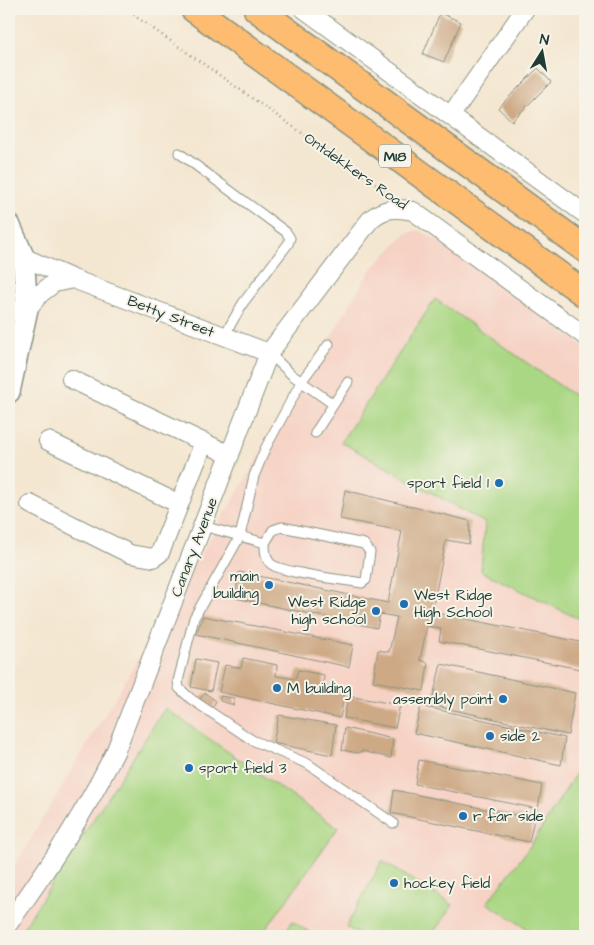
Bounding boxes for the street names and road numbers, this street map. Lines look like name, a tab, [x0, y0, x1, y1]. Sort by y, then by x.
street label: Ontdekkers Road	[300, 128, 412, 215]
road number: M18	[379, 144, 411, 168]
street label: Betty Street	[124, 290, 217, 344]
street label: Canary Avenue	[166, 495, 224, 600]

